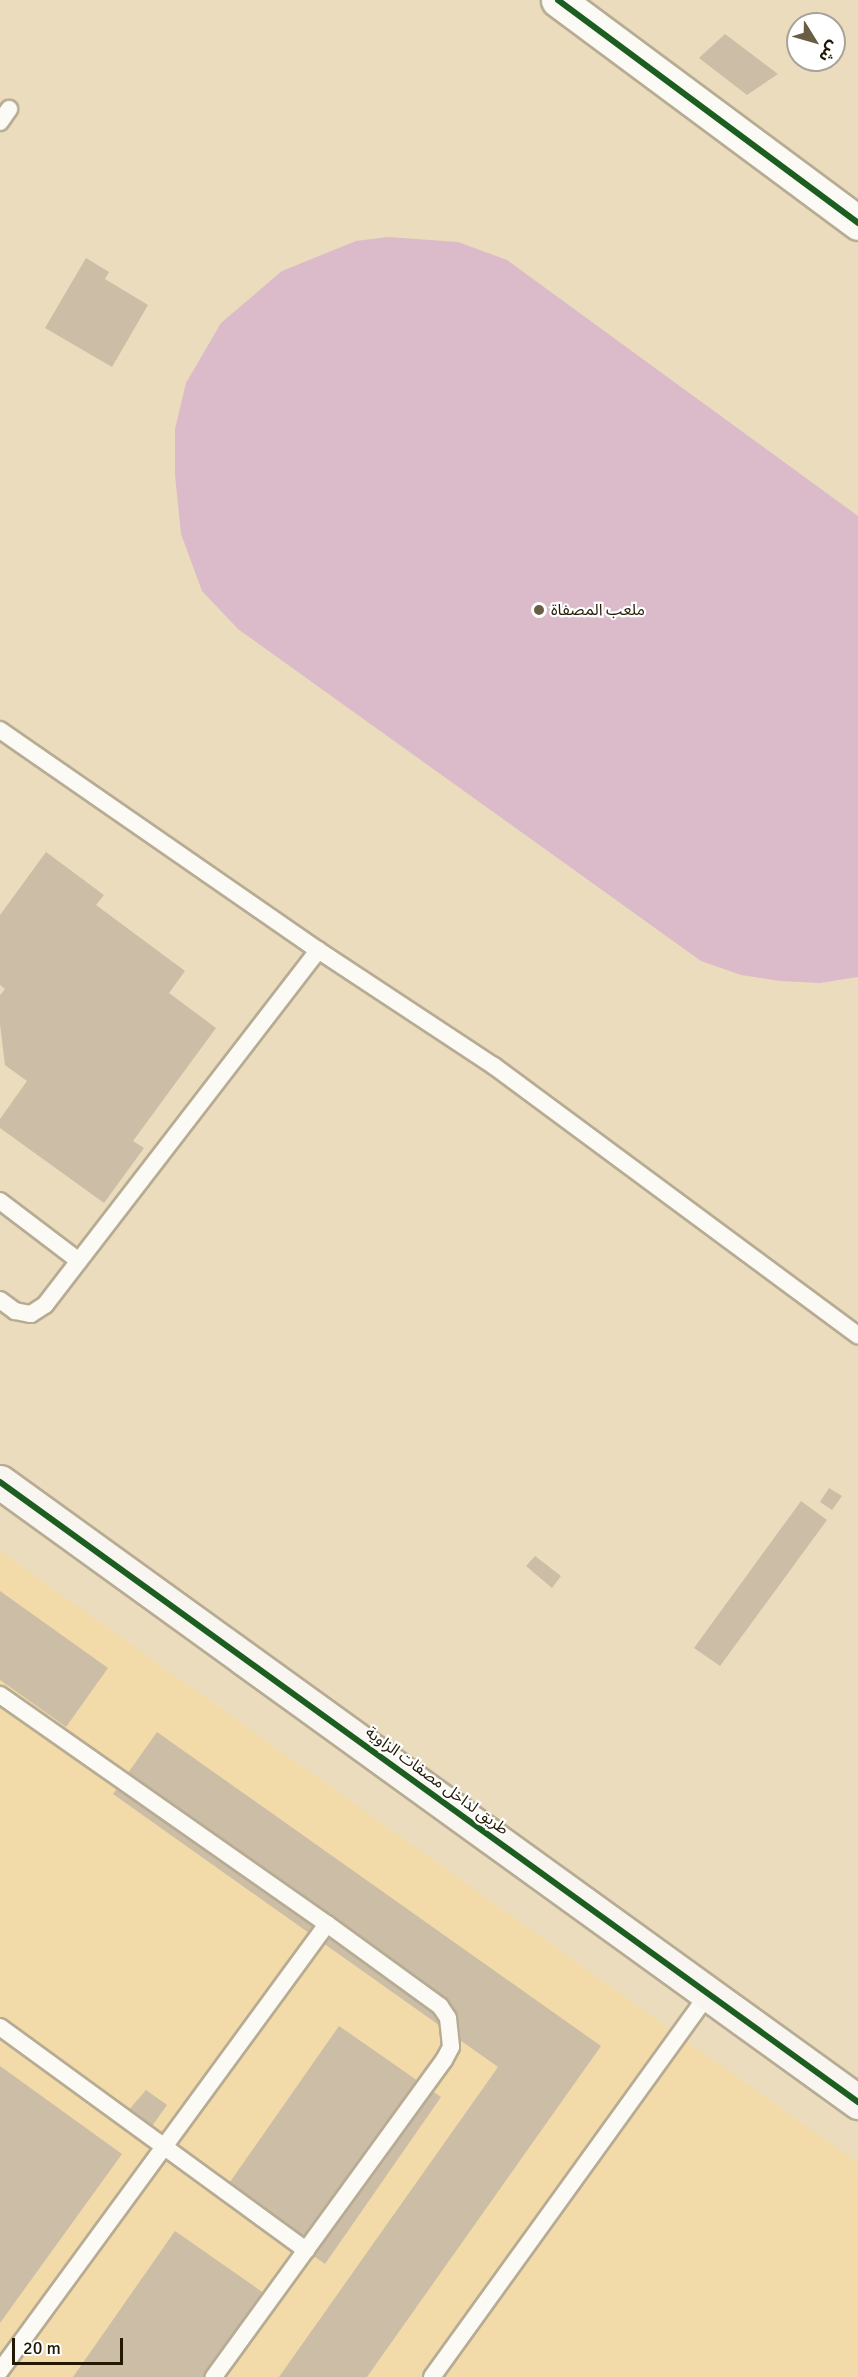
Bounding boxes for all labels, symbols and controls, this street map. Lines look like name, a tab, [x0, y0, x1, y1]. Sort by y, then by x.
north arrow	[786, 12, 846, 72]
text: ش	[814, 37, 843, 66]
place label: ملعب المصفاة	[551, 600, 645, 620]
marker: ملعب المصفاة	[532, 603, 546, 617]
street label: طريق لداخل مصفات الزاوية	[362, 1723, 512, 1839]
scale bar	[15, 2326, 126, 2364]
text: 20 m	[23, 2337, 61, 2359]

